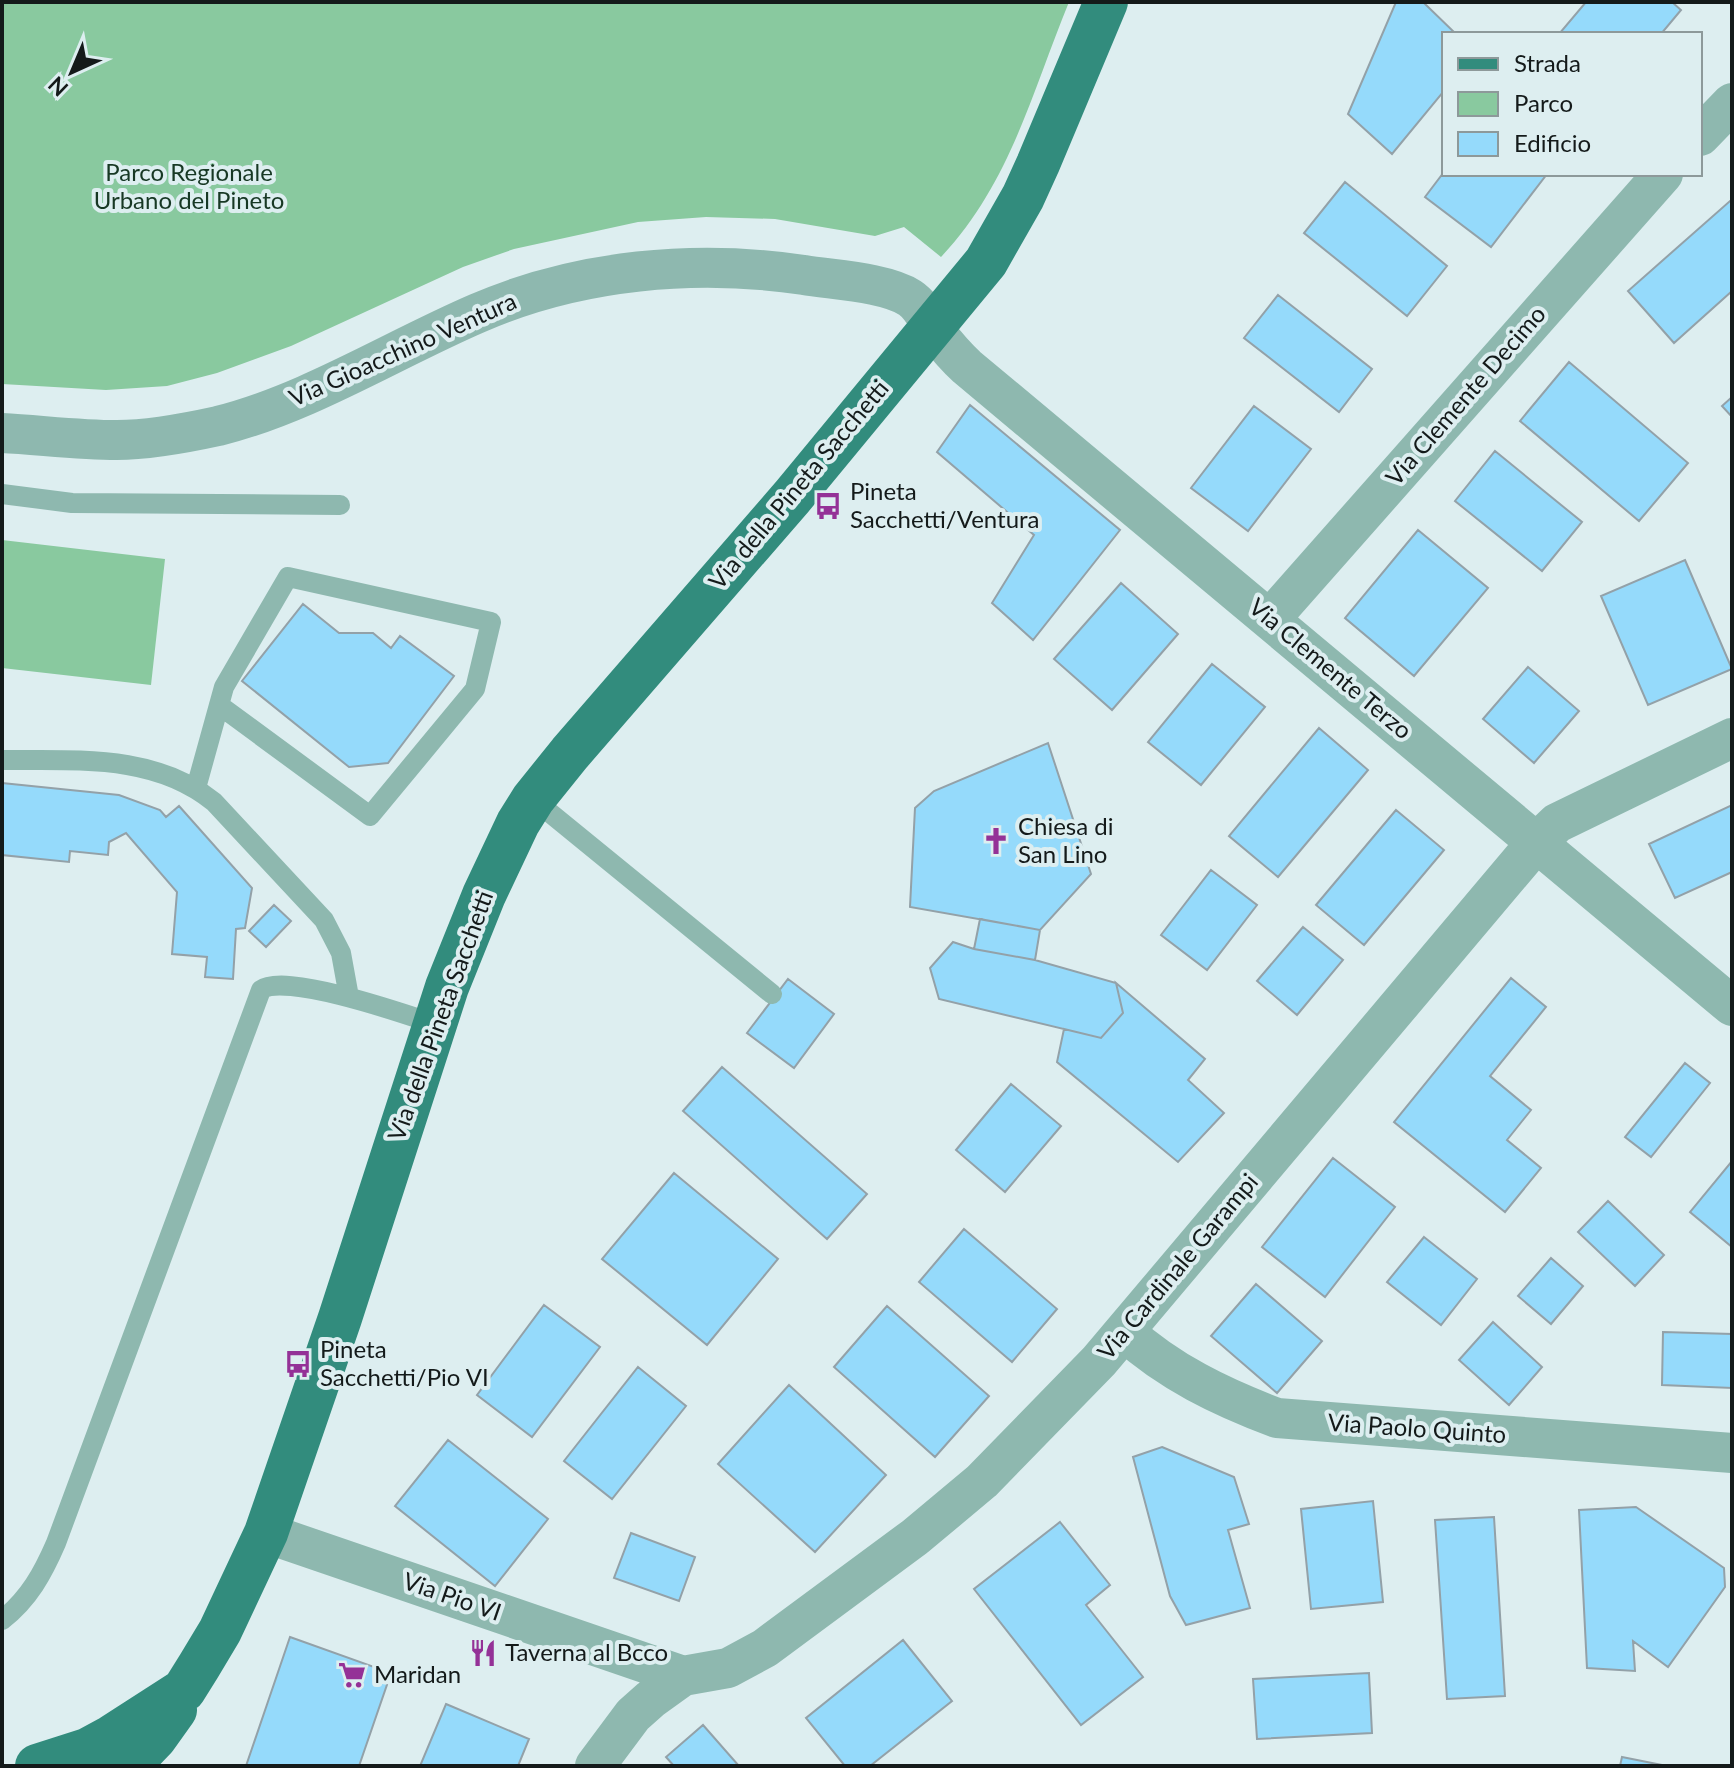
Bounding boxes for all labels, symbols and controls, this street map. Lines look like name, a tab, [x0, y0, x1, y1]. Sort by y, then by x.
north arrow	[32, 32, 112, 112]
legend	[1442, 32, 1702, 176]
text: Strada	[1514, 48, 1581, 77]
text: N	[42, 71, 73, 102]
text: Parco	[1514, 88, 1573, 117]
text: Edificio	[1514, 128, 1591, 157]
park label: Parco Regionale Urbano del Pineto	[94, 157, 284, 214]
street label: Via Gioacchino Ventura	[284, 285, 521, 412]
street label: Via Clemente Decimo	[1379, 299, 1551, 491]
street label: Via della Pineta Sacchetti	[702, 374, 894, 595]
place label: Pineta Sacchetti/Ventura	[850, 476, 1040, 533]
bus stop icon: Pineta Sacchetti/Ventura	[813, 491, 843, 521]
street label: Via Clemente Terzo	[1244, 591, 1418, 744]
place label: Chiesa di San Lino	[1018, 811, 1114, 868]
church icon: Chiesa di San Lino	[981, 826, 1011, 856]
street label: Via della Pineta Sacchetti	[381, 886, 498, 1145]
street label: Via Cardinale Garampi	[1090, 1167, 1263, 1365]
place label: Pineta Sacchetti/Pio VI	[320, 1334, 489, 1391]
bus stop icon: Pineta Sacchetti/Pio VI	[283, 1349, 313, 1379]
street label: Via Paolo Quinto	[1327, 1407, 1507, 1448]
street label: Via Pio VI	[400, 1565, 505, 1626]
place label: Taverna al Bcco	[505, 1637, 668, 1666]
restaurant icon: Taverna al Bcco	[468, 1638, 498, 1668]
place label: Maridan	[374, 1659, 461, 1688]
supermarket icon: Maridan	[337, 1660, 367, 1690]

